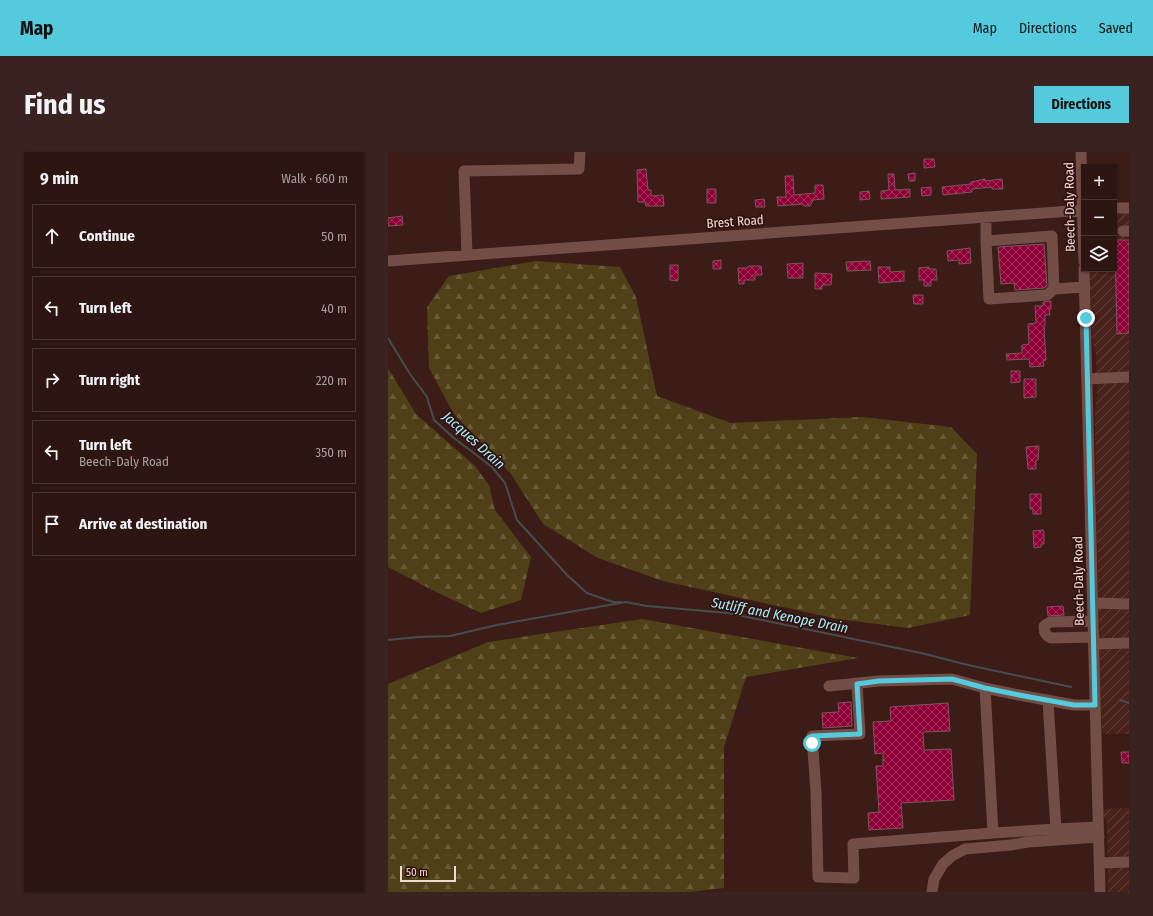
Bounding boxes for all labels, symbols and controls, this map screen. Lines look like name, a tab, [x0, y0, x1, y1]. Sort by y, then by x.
text: Map	[20, 17, 53, 40]
text: Map	[973, 20, 997, 37]
text: Directions	[1019, 20, 1077, 37]
text: Saved	[1099, 20, 1133, 37]
button: Directions	[1034, 86, 1129, 123]
text: Find us	[24, 88, 106, 121]
street label: Beech-Daly Road	[1061, 162, 1078, 252]
map controls	[1081, 164, 1117, 272]
button: +	[1081, 164, 1117, 200]
text: 9 min	[40, 168, 79, 189]
text: Walk · 660 m	[281, 171, 348, 186]
button: −	[1081, 200, 1117, 236]
street label: Brest Road	[706, 212, 764, 231]
icon: ahead	[41, 225, 63, 247]
text: Continue	[79, 227, 135, 245]
text: 50 m	[321, 229, 347, 244]
button: layers	[1081, 236, 1117, 272]
icon: left	[41, 297, 63, 319]
text: Turn left	[79, 299, 132, 317]
text: 40 m	[321, 301, 347, 316]
route end	[1077, 309, 1095, 327]
icon: right	[41, 369, 63, 391]
text: Turn right	[79, 371, 140, 389]
text: 220 m	[316, 373, 347, 388]
water label: Jacques Drain	[438, 407, 508, 473]
text: Turn left	[79, 436, 132, 454]
icon: left	[41, 441, 63, 463]
text: 350 m	[315, 445, 347, 460]
text: Beech-Daly Road	[79, 454, 169, 469]
icon: arrive	[41, 513, 63, 535]
text: Arrive at destination	[79, 515, 207, 533]
street label: Beech-Daly Road	[1070, 536, 1087, 626]
water label: Sutliff and Kenope Drain	[709, 594, 850, 637]
route start	[803, 734, 821, 752]
scale bar	[400, 864, 456, 883]
text: 50 m	[406, 866, 428, 879]

